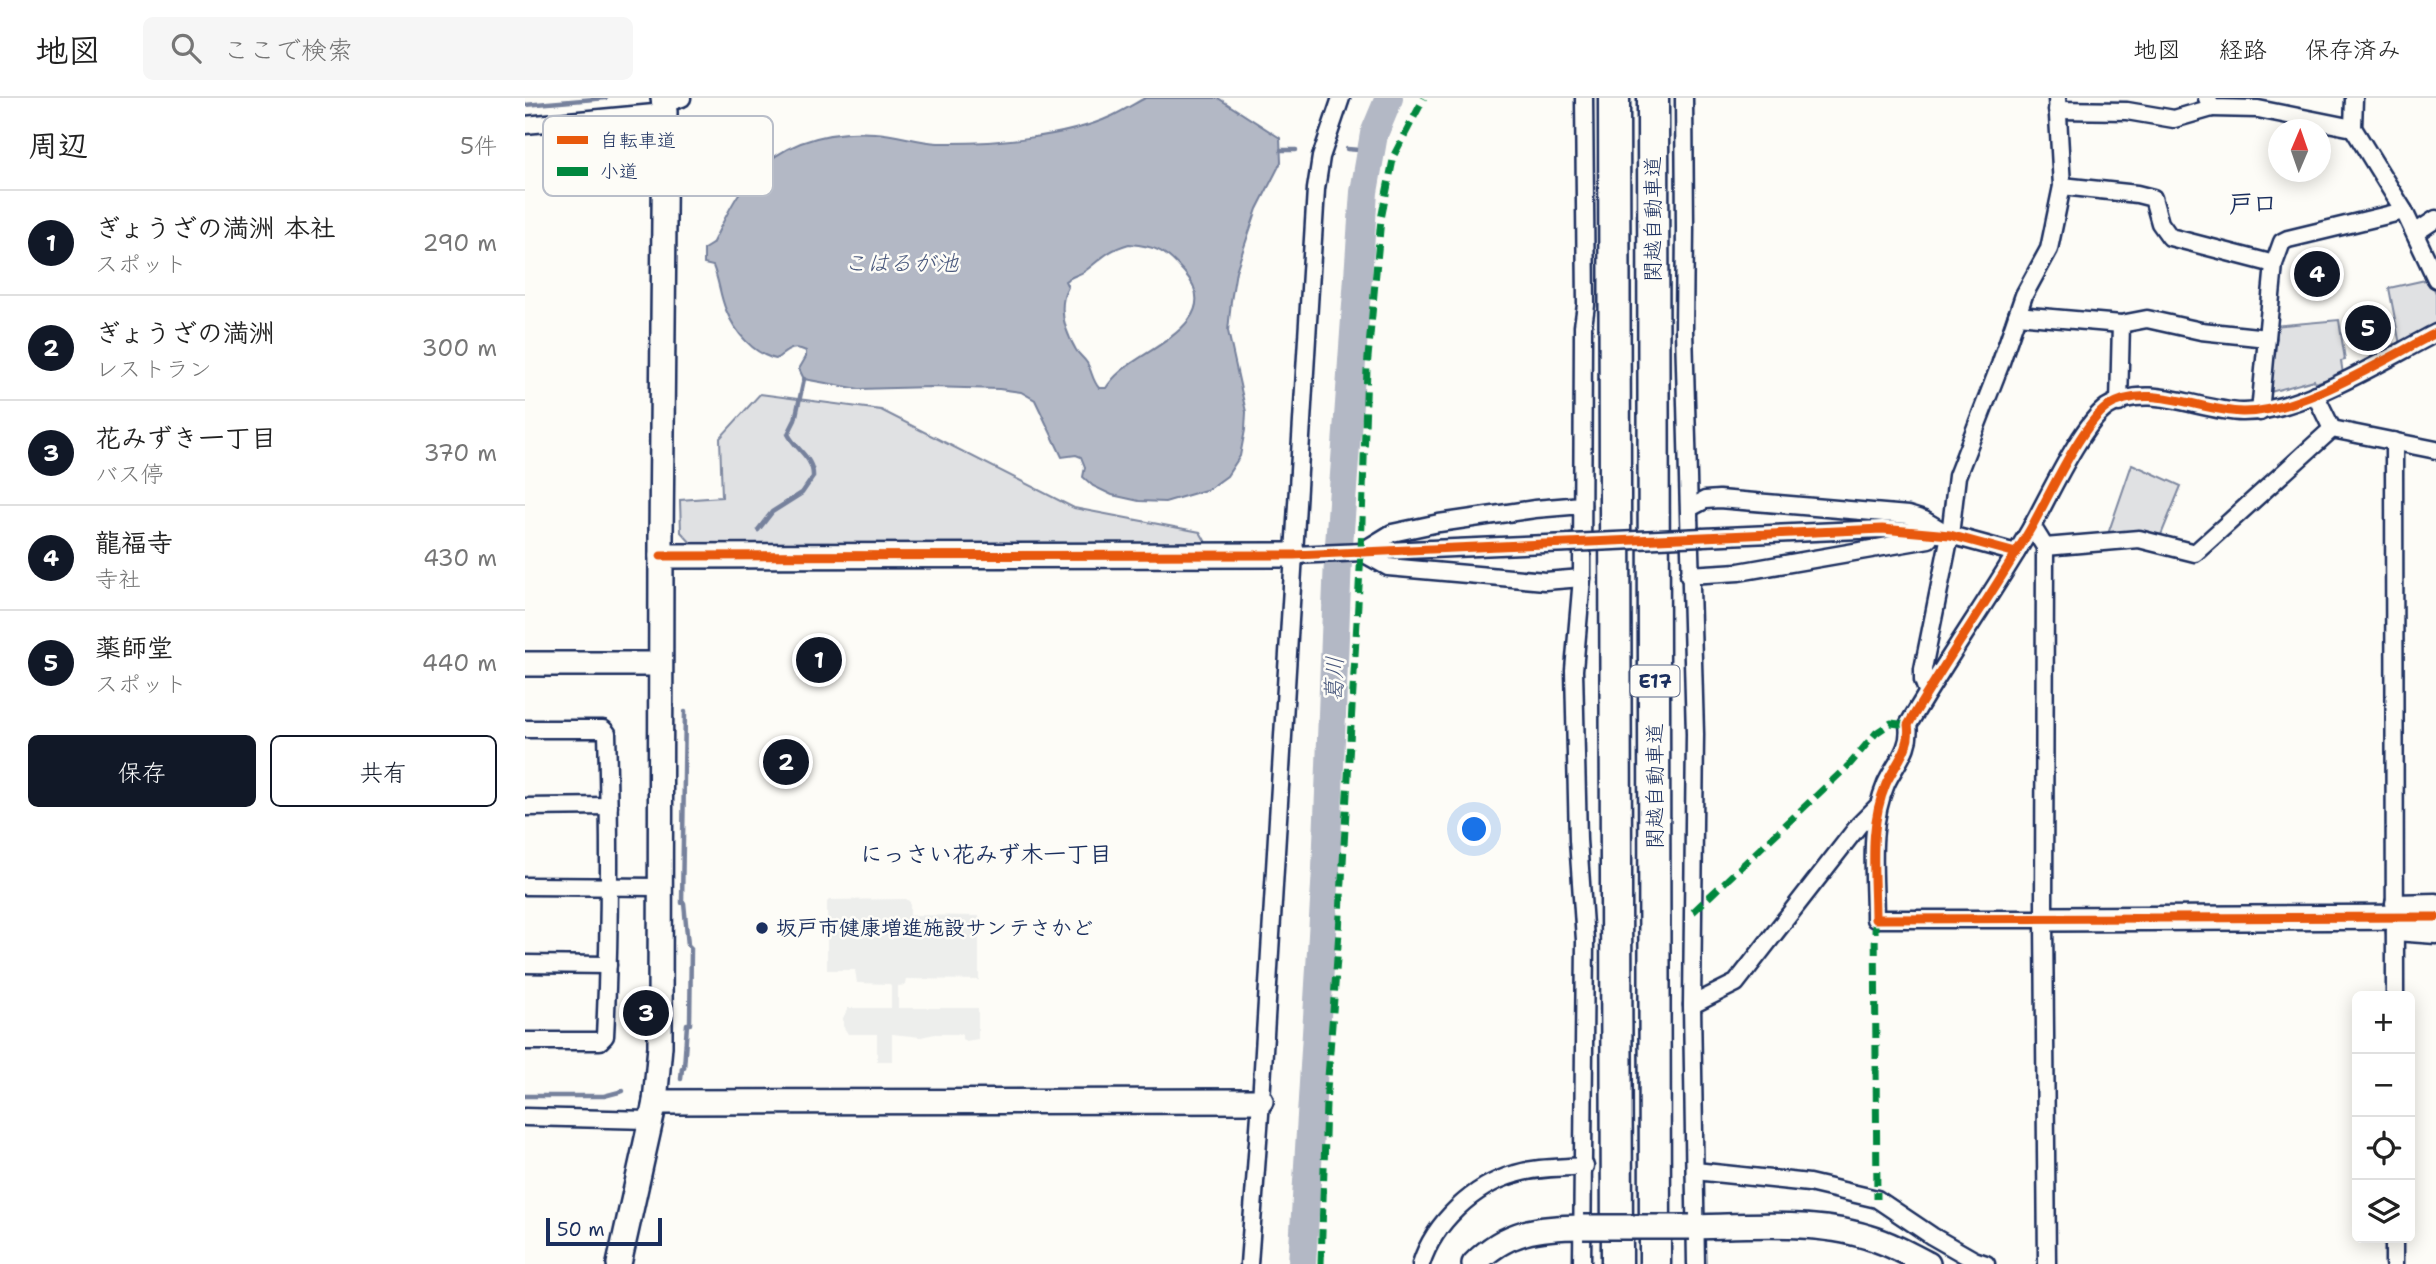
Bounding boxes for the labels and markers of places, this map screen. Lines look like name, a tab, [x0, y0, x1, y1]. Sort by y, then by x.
pin: 4	[2294, 248, 2340, 300]
pin: 5	[2345, 302, 2391, 354]
pin: 1	[796, 634, 842, 686]
pin: 2	[763, 736, 809, 788]
place label: 坂戸市健康増進施設サンテさかど	[776, 914, 1093, 942]
marker: 坂戸市健康増進施設サンテさかど	[754, 920, 770, 936]
pin: 3	[623, 987, 669, 1039]

